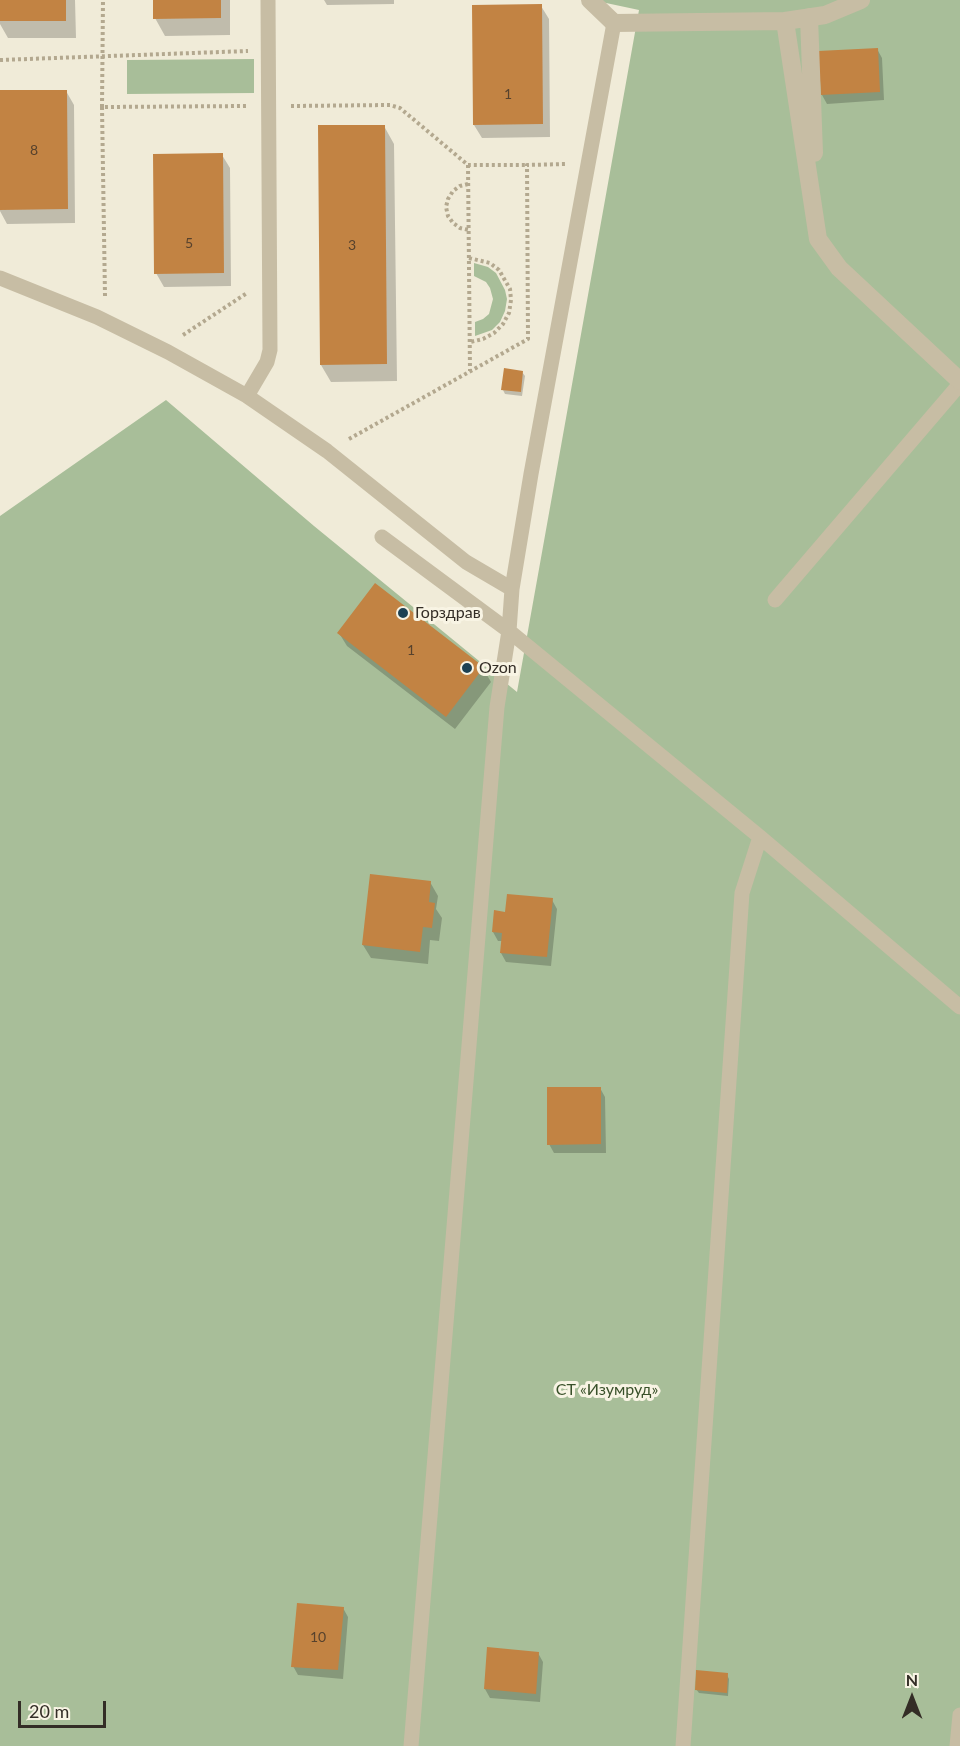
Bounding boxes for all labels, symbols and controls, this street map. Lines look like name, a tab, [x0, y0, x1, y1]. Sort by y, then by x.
house number: 1	[504, 86, 512, 102]
house number: 8	[30, 142, 38, 158]
house number: 5	[185, 235, 193, 251]
house number: 3	[348, 237, 356, 253]
place label: Горздрав	[415, 603, 481, 623]
marker: Горздрав	[396, 606, 410, 620]
house number: 1	[407, 642, 415, 658]
place label: Ozon	[479, 658, 517, 678]
marker: Ozon	[460, 661, 474, 675]
park label: СТ «Изумруд»	[556, 1380, 658, 1400]
house number: 10	[310, 1629, 326, 1645]
north arrow	[882, 1668, 942, 1728]
text: N	[906, 1670, 918, 1689]
scale bar	[21, 1689, 110, 1727]
text: 20 m	[29, 1700, 69, 1722]

